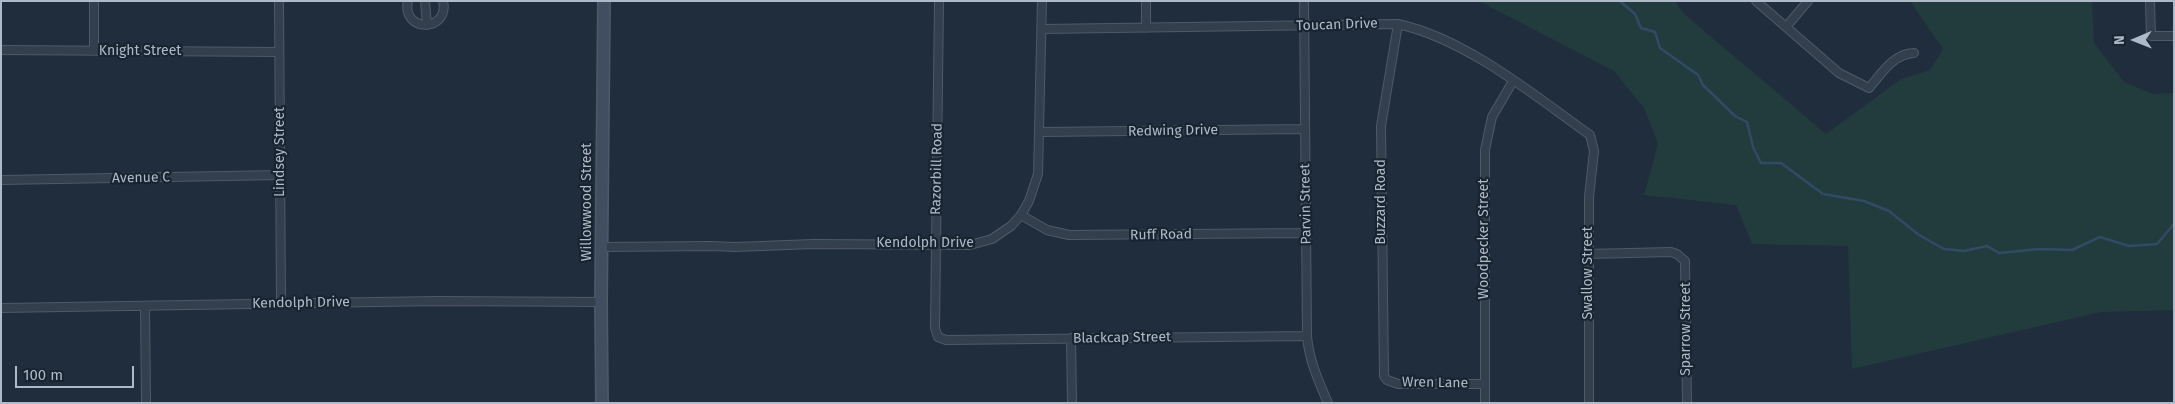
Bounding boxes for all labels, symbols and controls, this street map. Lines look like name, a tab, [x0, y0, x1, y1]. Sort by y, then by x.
street label: Toucan Drive	[1296, 15, 1378, 35]
north arrow	[2110, 15, 2160, 65]
text: N	[2111, 35, 2128, 45]
street label: Knight Street	[99, 43, 181, 59]
street label: Lindsey Street	[272, 107, 288, 197]
street label: Redwing Drive	[1128, 122, 1218, 140]
street label: Razorbill Road	[928, 123, 946, 215]
street label: Willowwood Street	[579, 143, 595, 261]
street label: Buzzard Road	[1373, 159, 1389, 245]
street label: Parvin Street	[1297, 163, 1315, 245]
street label: Avenue C	[112, 169, 170, 187]
street label: Woodpecker Street	[1476, 179, 1492, 299]
street label: Ruff Road	[1130, 226, 1192, 244]
street label: Swallow Street	[1580, 226, 1596, 320]
street label: Kendolph Drive	[876, 235, 974, 251]
street label: Sparrow Street	[1678, 282, 1694, 376]
street label: Kendolph Drive	[252, 294, 350, 312]
street label: Blackcap Street	[1073, 329, 1171, 347]
scale bar	[18, 356, 136, 388]
text: 100 m	[23, 366, 63, 384]
street label: Wren Lane	[1402, 374, 1468, 392]

